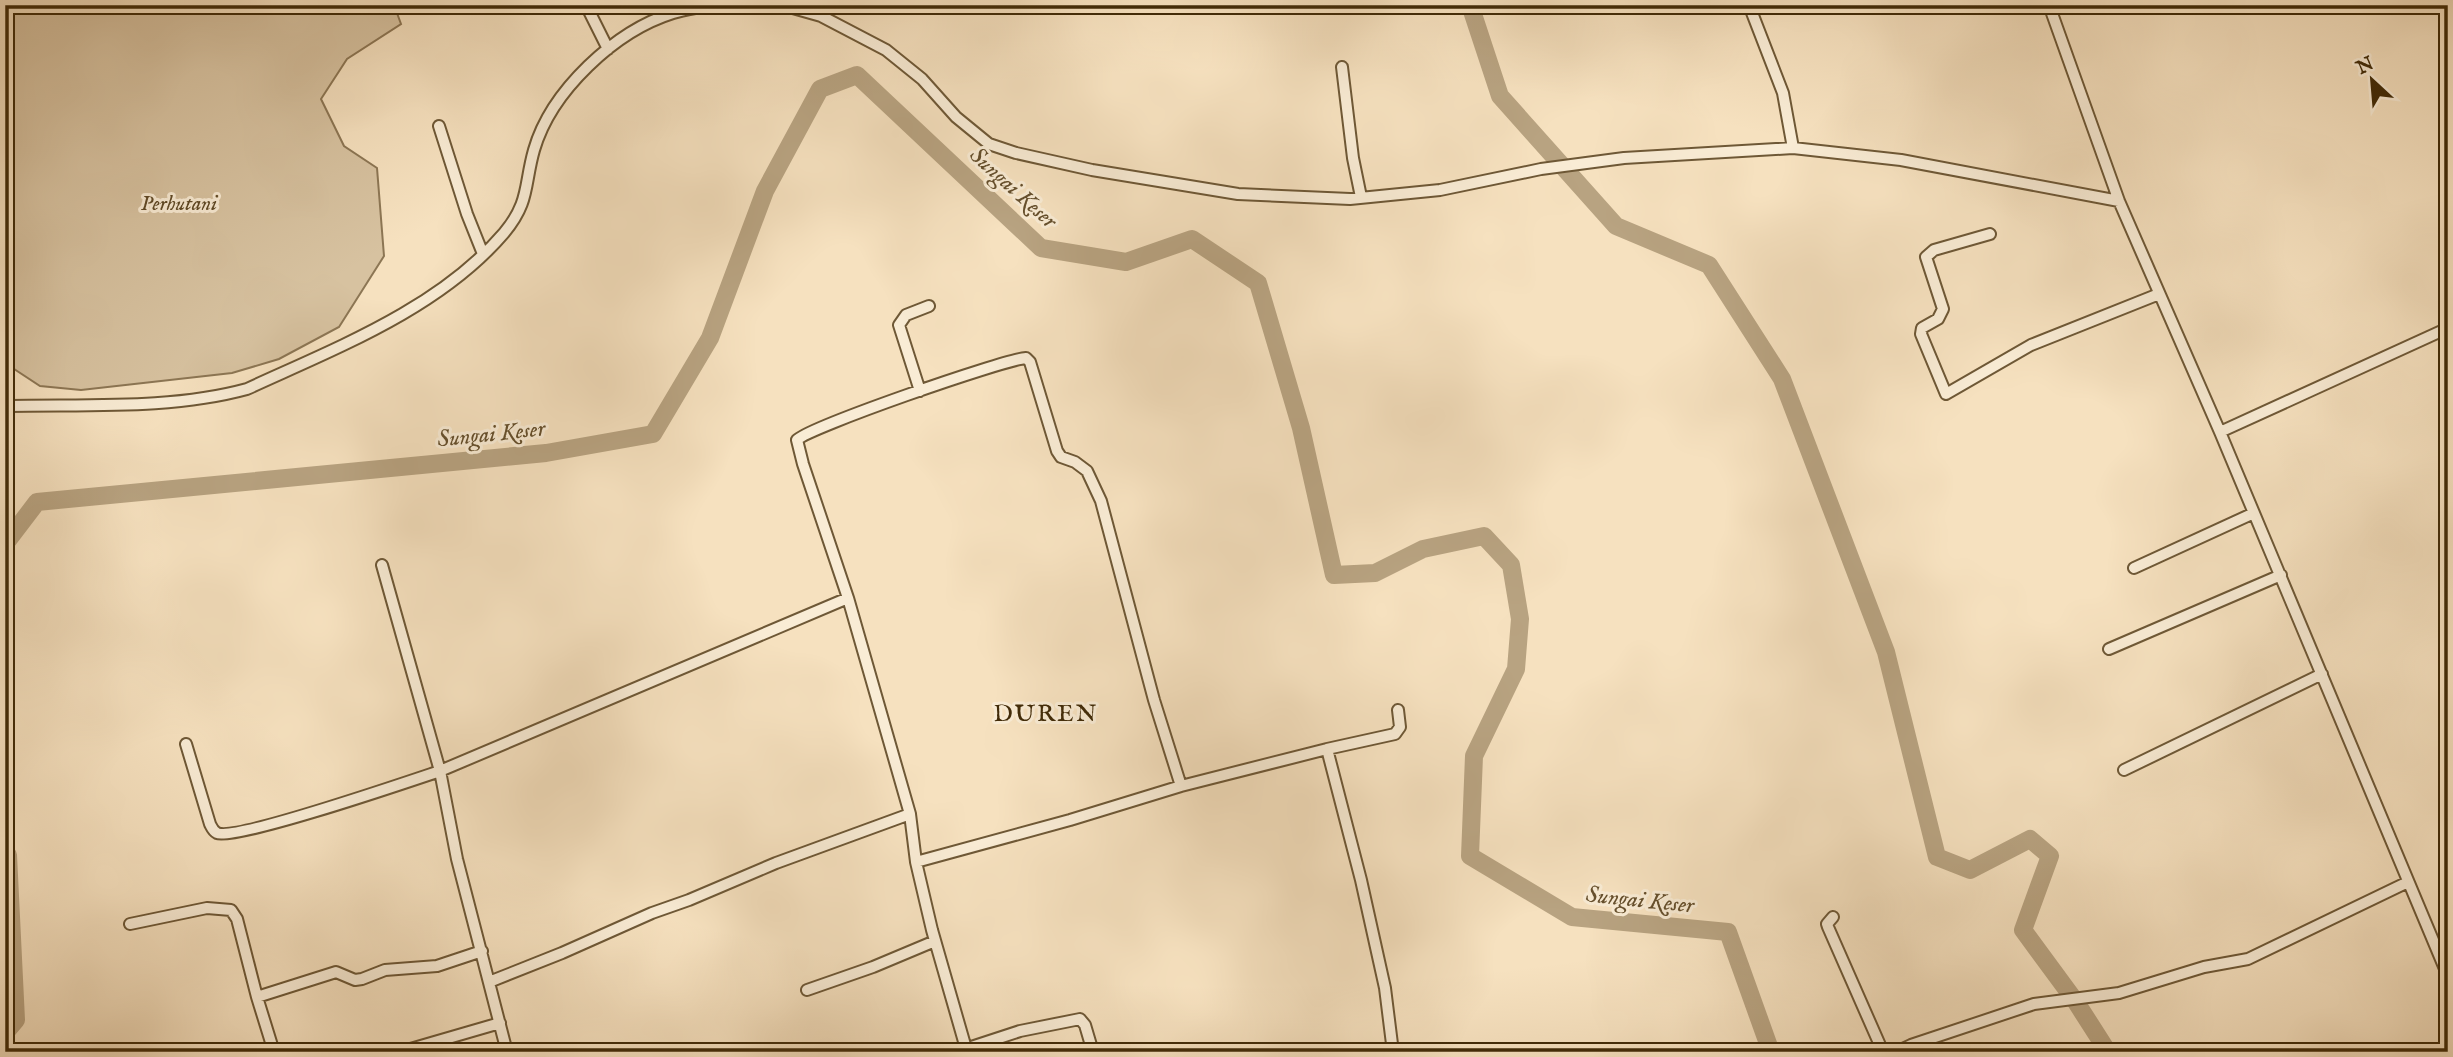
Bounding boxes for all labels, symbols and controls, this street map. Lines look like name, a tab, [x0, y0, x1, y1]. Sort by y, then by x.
north arrow	[2338, 46, 2408, 116]
text: N	[2352, 52, 2379, 81]
water label: Sungai Keser	[962, 141, 1064, 237]
park label: Perhutani	[141, 191, 219, 218]
water label: Sungai Keser	[436, 414, 548, 456]
district label: DUREN	[994, 699, 1098, 730]
water label: Sungai Keser	[1584, 880, 1696, 922]

